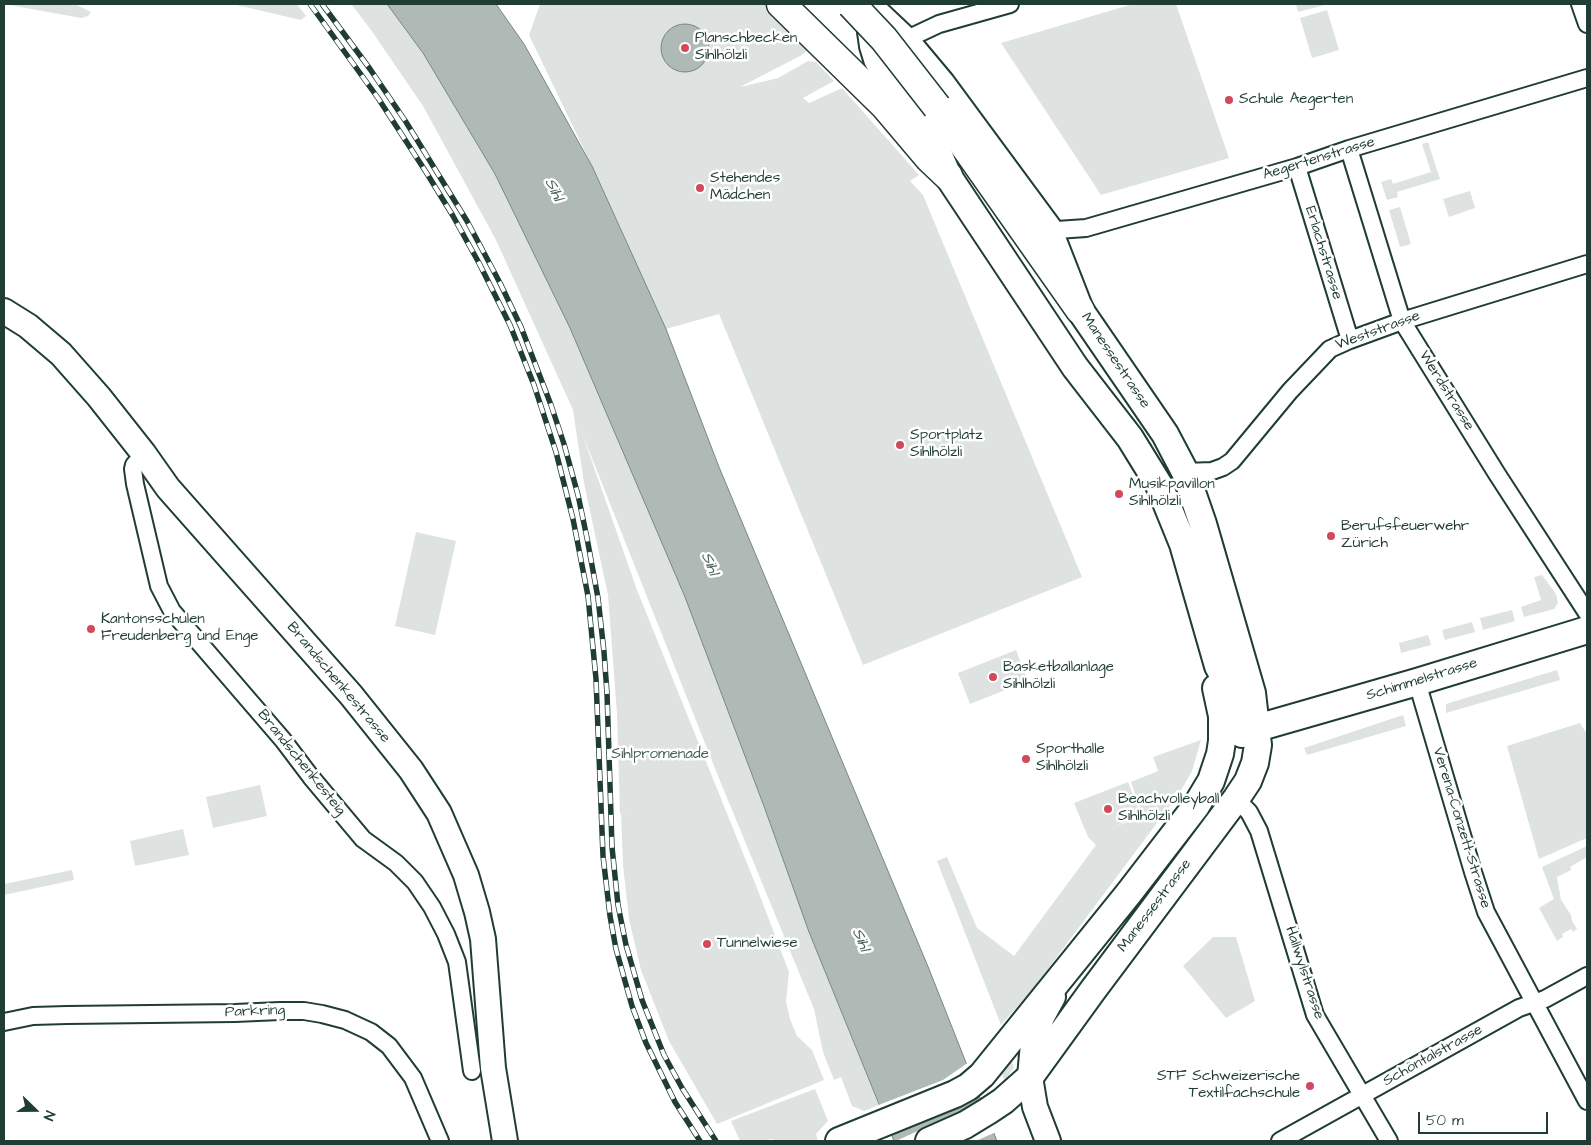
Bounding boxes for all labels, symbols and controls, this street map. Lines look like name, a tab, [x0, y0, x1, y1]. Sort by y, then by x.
place label: Planschbecken Sihlhölzli	[695, 30, 797, 65]
marker: Planschbecken Sihlhölzli	[679, 42, 691, 54]
place label: Schule Aegerten	[1239, 91, 1353, 109]
marker: Schule Aegerten	[1223, 94, 1235, 106]
street label: Aegertenstrasse	[1261, 133, 1377, 185]
place label: Stehendes Mädchen	[710, 170, 780, 205]
water label: Sihl	[539, 175, 567, 205]
marker: Stehendes Mädchen	[694, 182, 706, 194]
street label: Erlachstrasse	[1300, 204, 1346, 302]
street label: Weststrasse	[1333, 307, 1423, 355]
street label: Manessestrasse	[1076, 310, 1154, 412]
street label: Werdstrasse	[1414, 348, 1478, 434]
place label: Sportplatz Sihlhölzli	[910, 427, 983, 462]
marker: Sportplatz Sihlhölzli	[894, 439, 906, 451]
place label: Musikpavillon Sihlhölzli	[1129, 476, 1215, 511]
marker: Musikpavillon Sihlhölzli	[1113, 488, 1125, 500]
place label: Berufsfeuerwehr Zürich	[1341, 518, 1469, 553]
marker: Berufsfeuerwehr Zürich	[1325, 530, 1337, 542]
water label: Sihl	[696, 550, 722, 578]
place label: Kantonsschulen Freudenberg und Enge	[101, 611, 258, 646]
street label: Brandschenkestrasse	[282, 619, 394, 747]
marker: Kantonsschulen Freudenberg und Enge	[85, 623, 97, 635]
street label: Schimmelstrasse	[1364, 655, 1480, 705]
place label: Basketballanlage Sihlhölzli	[1003, 659, 1114, 694]
marker: Basketballanlage Sihlhölzli	[987, 671, 999, 683]
street label: Brandschenkesteig	[253, 706, 349, 820]
place label: Sporthalle Sihlhölzli	[1036, 741, 1105, 776]
street label: Verena-Conzett-Strasse	[1428, 745, 1494, 911]
park label: Sihlpromenade	[611, 746, 709, 764]
marker: Sporthalle Sihlhölzli	[1020, 753, 1032, 765]
place label: Beachvolleyball Sihlhölzli	[1118, 791, 1219, 826]
marker: Beachvolleyball Sihlhölzli	[1102, 803, 1114, 815]
street label: Manessestrasse	[1114, 856, 1196, 956]
street label: Hallwylstrasse	[1280, 924, 1328, 1022]
water label: Sihl	[847, 926, 873, 954]
place label: Tunnelwiese	[717, 935, 798, 953]
marker: Tunnelwiese	[701, 938, 713, 950]
street label: Parkring	[224, 1002, 286, 1022]
street label: Schöntalstrasse	[1380, 1021, 1486, 1091]
place label: STF Schweizerische Textilfachschule	[1157, 1068, 1300, 1103]
marker: STF Schweizerische Textilfachschule	[1304, 1080, 1316, 1092]
north arrow	[10, 1085, 60, 1135]
scale bar	[1421, 1102, 1551, 1134]
text: N	[38, 1108, 60, 1123]
text: 50 m	[1426, 1110, 1464, 1131]

